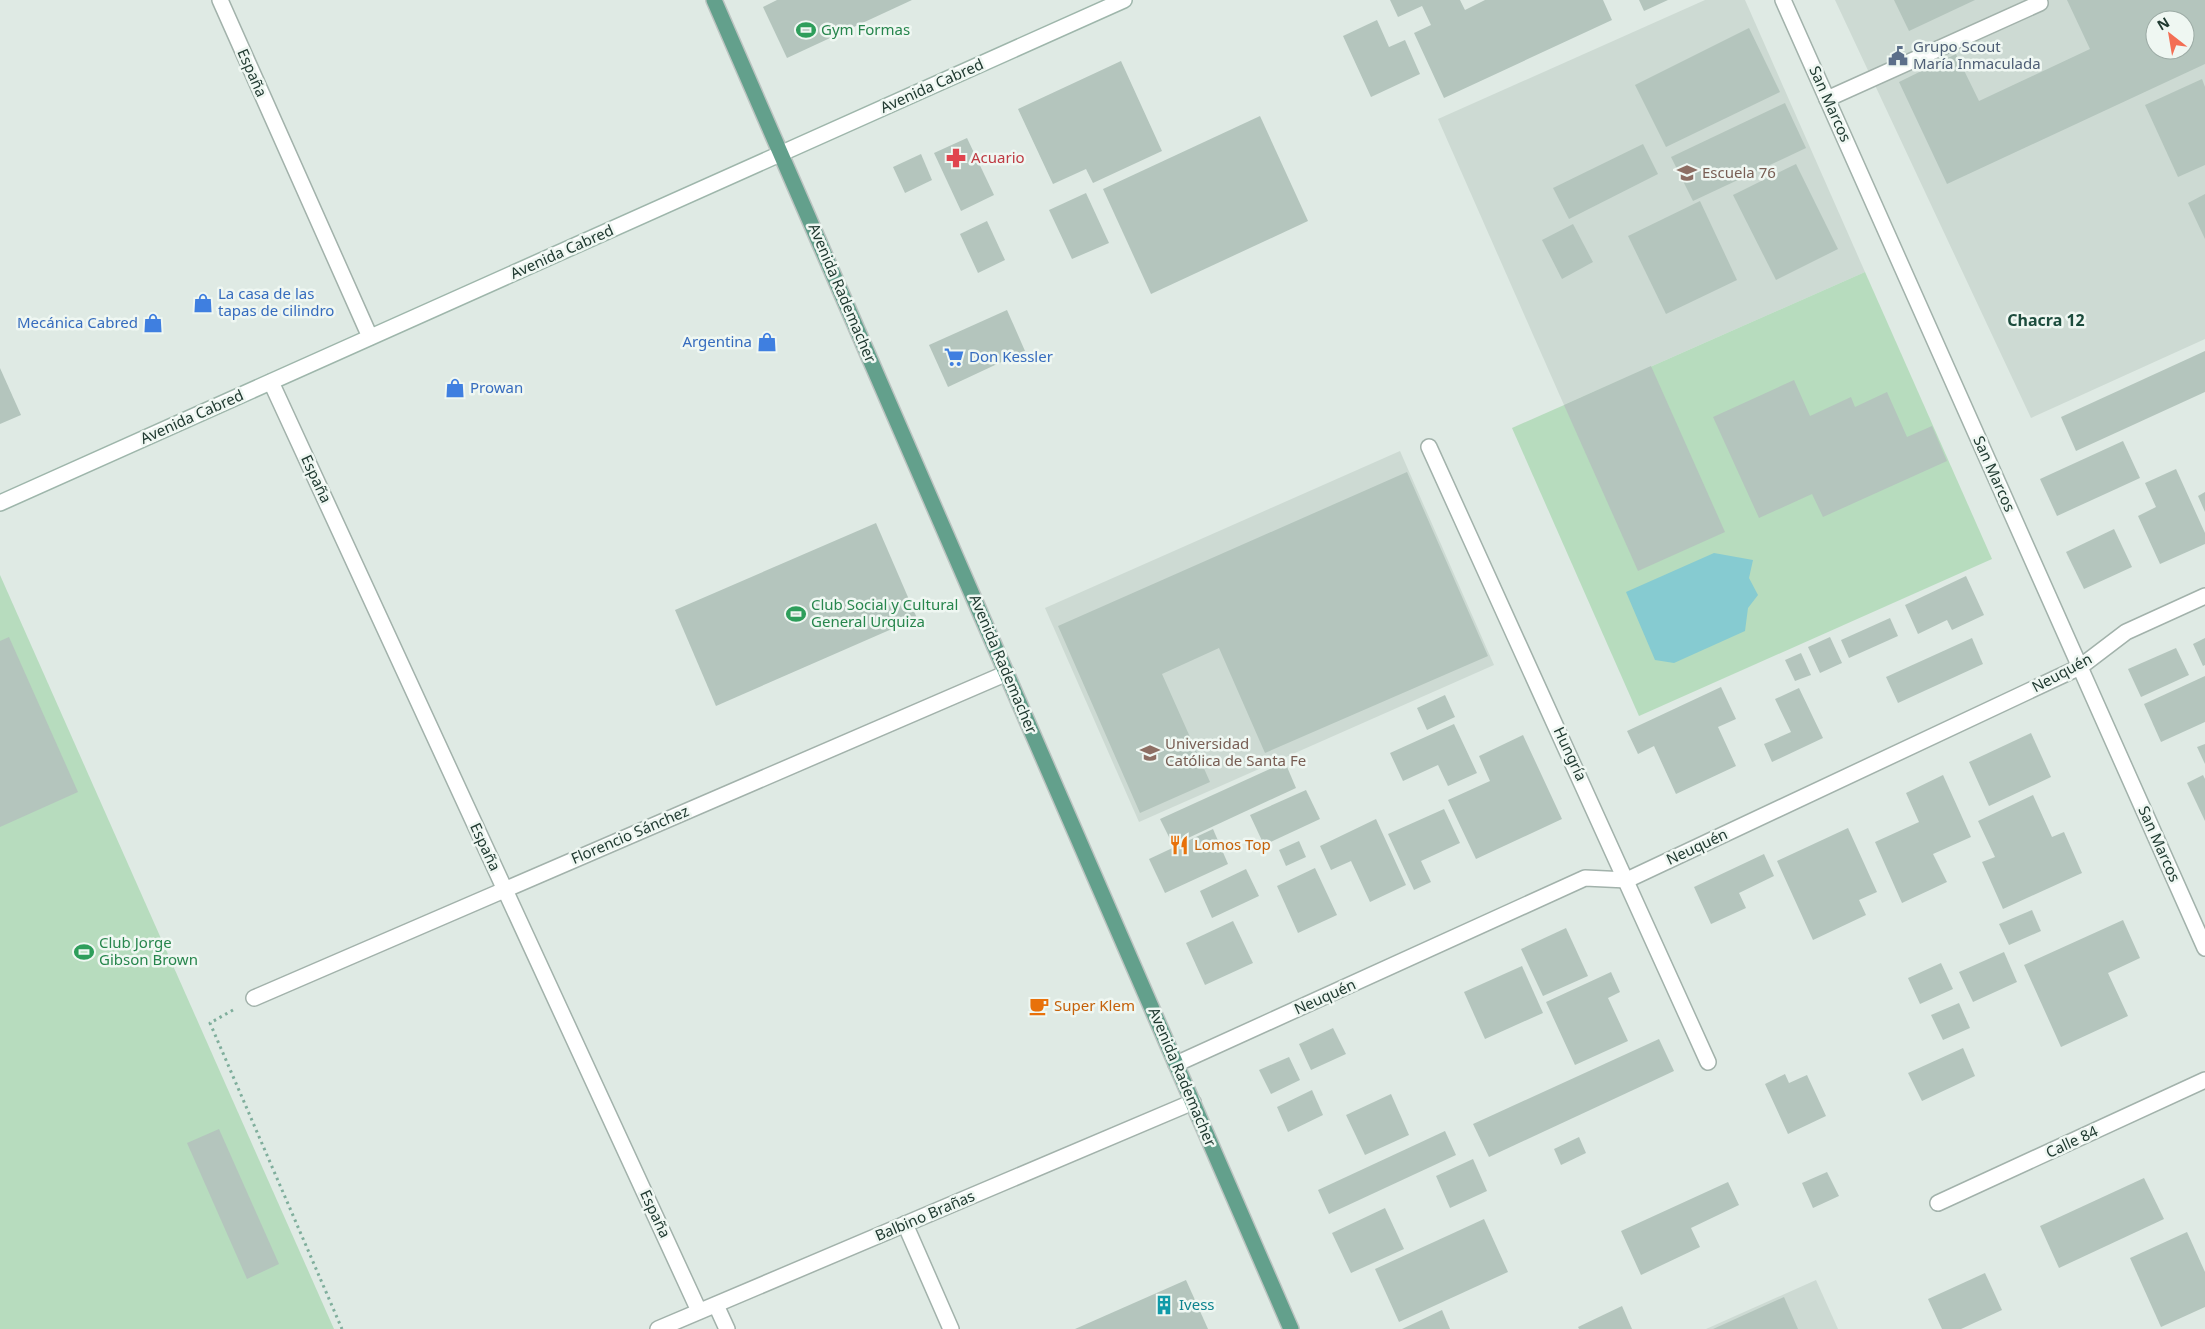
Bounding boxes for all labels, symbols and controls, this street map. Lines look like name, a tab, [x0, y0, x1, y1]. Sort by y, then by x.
north arrow	[2145, 10, 2195, 60]
text: N	[2153, 12, 2173, 35]
sports icon: Gym Formas	[795, 19, 817, 41]
place label: Gym Formas	[821, 19, 910, 39]
place label: Grupo Scout María Inmaculada	[1913, 36, 2041, 73]
street label: España	[233, 45, 272, 100]
public building icon: Grupo Scout María Inmaculada	[1887, 45, 1909, 67]
street label: Avenida Cabred	[877, 53, 986, 117]
street label: San Marcos	[1805, 62, 1857, 145]
pharmacy icon: Acuario	[945, 147, 967, 169]
place label: Acuario	[971, 147, 1025, 167]
school or university icon: Escuela 76	[1676, 162, 1698, 184]
place label: Escuela 76	[1702, 162, 1776, 182]
street label: Avenida Cabred	[507, 219, 616, 283]
street label: Avenida Rademacher	[805, 220, 881, 365]
place label: La casa de las tapas de cilindro	[218, 283, 334, 320]
shop icon: La casa de las tapas de cilindro	[192, 292, 214, 314]
district label: Chacra 12	[2007, 309, 2085, 331]
place label: Mecánica Cabred	[17, 312, 138, 332]
shop icon: Mecánica Cabred	[142, 312, 164, 334]
place label: Argentina	[682, 331, 752, 351]
shop icon: Argentina	[756, 331, 778, 353]
supermarket icon: Don Kessler	[943, 346, 965, 368]
place label: Don Kessler	[969, 346, 1053, 366]
shop icon: Prowan	[444, 377, 466, 399]
place label: Prowan	[470, 377, 523, 397]
street label: Avenida Cabred	[137, 384, 246, 448]
street label: San Marcos	[1969, 432, 2021, 515]
street label: España	[297, 451, 337, 506]
street label: Avenida Rademacher	[966, 591, 1042, 736]
place label: Club Social y Cultural General Urquiza	[811, 594, 958, 631]
sports icon: Club Social y Cultural General Urquiza	[785, 603, 807, 625]
street label: Neuquén	[2028, 648, 2095, 696]
street label: Hungría	[1550, 723, 1592, 784]
place label: Universidad Católica de Santa Fe	[1165, 733, 1306, 770]
school or university icon: Universidad Católica de Santa Fe	[1139, 742, 1161, 764]
street label: Florencio Sánchez	[568, 800, 692, 868]
street label: San Marcos	[2134, 802, 2186, 885]
street label: España	[466, 819, 506, 874]
street label: Neuquén	[1663, 823, 1730, 869]
restaurant icon: Lomos Top	[1168, 834, 1190, 856]
place label: Lomos Top	[1194, 834, 1271, 854]
place label: Club Jorge Gibson Brown	[99, 932, 198, 969]
sports icon: Club Jorge Gibson Brown	[73, 941, 95, 963]
street label: Neuquén	[1291, 974, 1359, 1019]
cafe icon: Super Klem	[1028, 995, 1050, 1017]
place label: Super Klem	[1054, 995, 1135, 1015]
street label: Avenida Rademacher	[1145, 1004, 1221, 1149]
street label: Calle 84	[2042, 1120, 2101, 1162]
street label: Balbino Brañas	[872, 1185, 977, 1245]
street label: España	[636, 1186, 676, 1241]
building icon: Ivess	[1153, 1294, 1175, 1316]
place label: Ivess	[1179, 1294, 1215, 1314]

